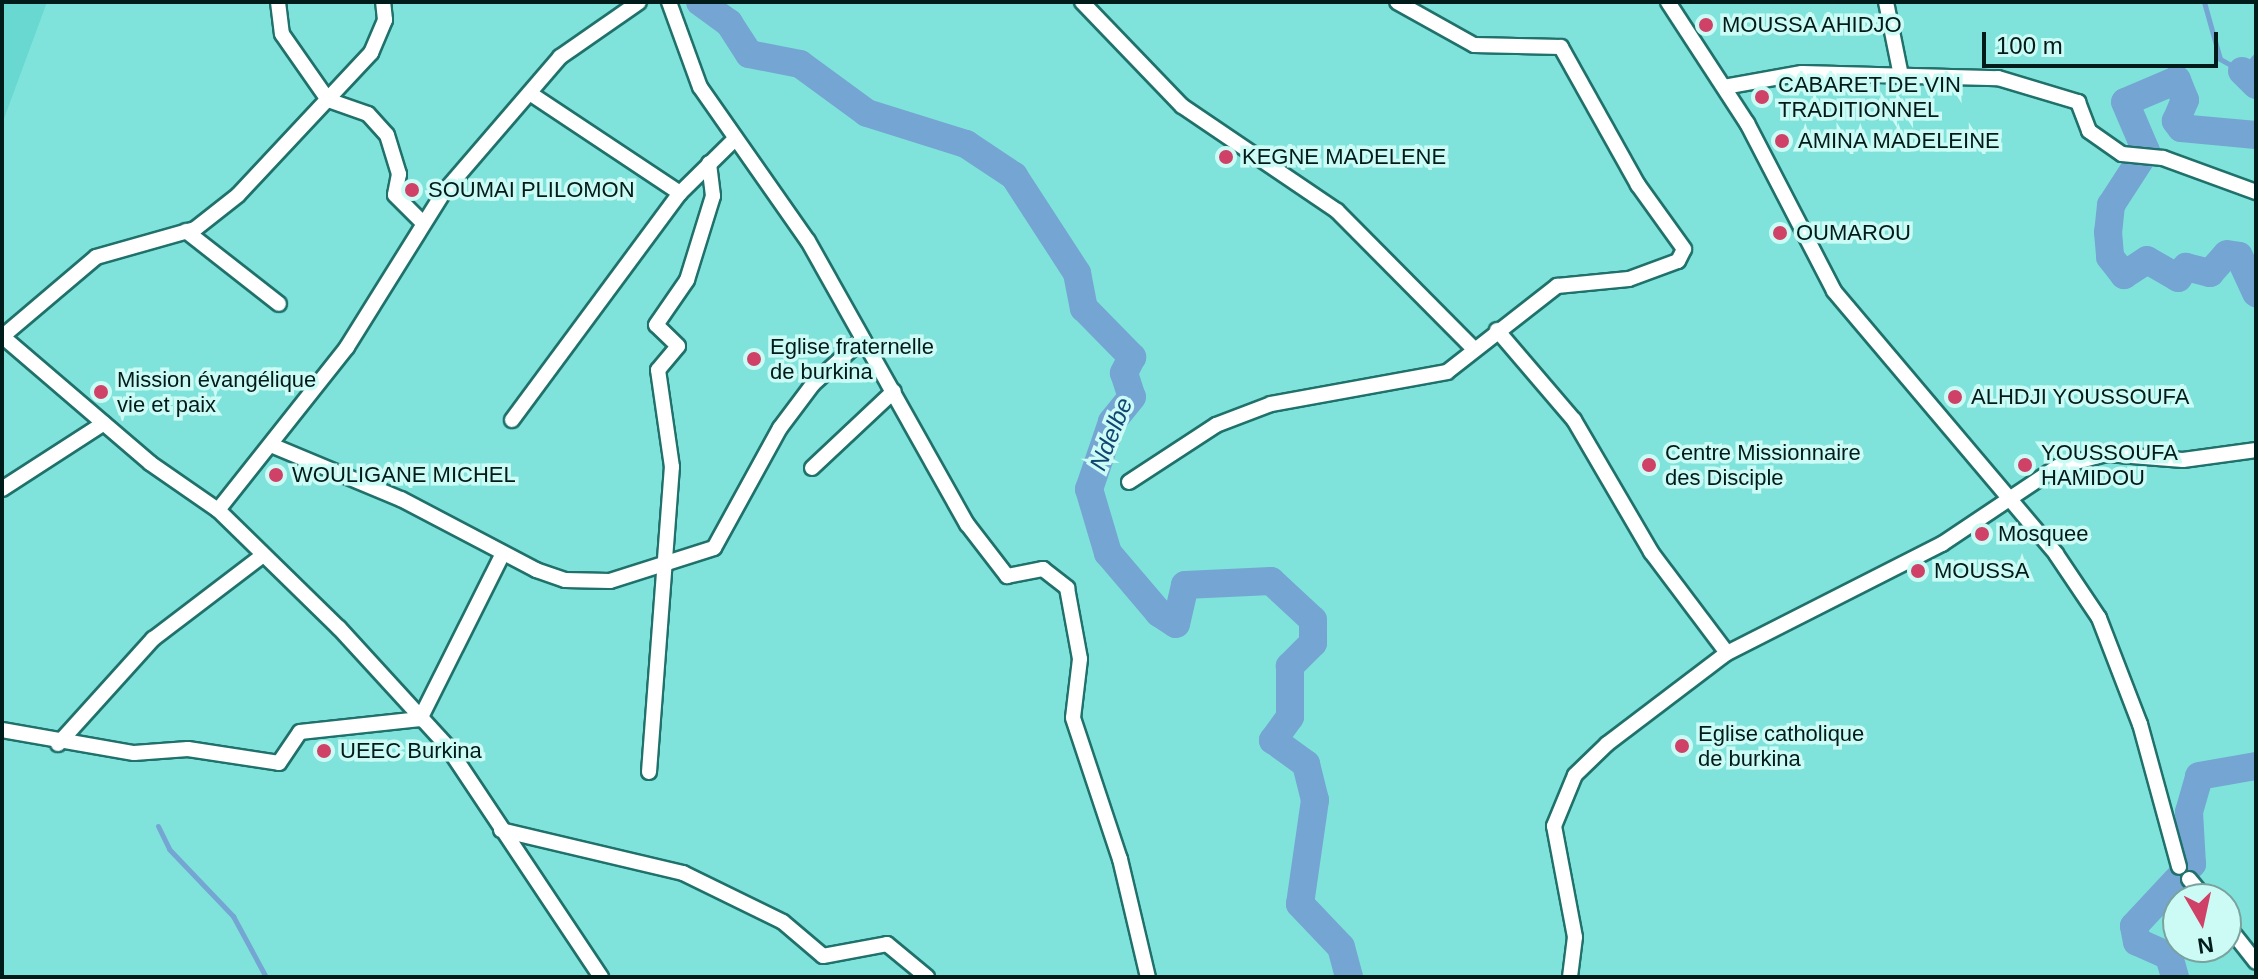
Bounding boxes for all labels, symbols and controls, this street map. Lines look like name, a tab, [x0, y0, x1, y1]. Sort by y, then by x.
place label: MOUSSA AHIDJO	[1722, 12, 1904, 38]
marker: MOUSSA AHIDJO	[1697, 16, 1715, 34]
scale bar	[1986, 16, 2222, 66]
text: 100 m	[1996, 32, 2063, 59]
place label: CABARET DE VIN TRADITIONNEL	[1778, 71, 1961, 122]
marker: CABARET DE VIN TRADITIONNEL	[1753, 88, 1771, 106]
place label: AMINA MADELEINE	[1798, 128, 2001, 154]
marker: AMINA MADELEINE	[1773, 132, 1791, 150]
place label: KEGNE MADELENE	[1242, 144, 1446, 170]
marker: KEGNE MADELENE	[1217, 148, 1235, 166]
place label: SOUMAI PLILOMON	[428, 177, 635, 203]
marker: SOUMAI PLILOMON	[403, 181, 421, 199]
place label: OUMAROU	[1796, 220, 1911, 246]
marker: OUMAROU	[1771, 224, 1789, 242]
place label: Eglise fraternelle de burkina	[770, 333, 934, 384]
marker: Eglise fraternelle de burkina	[745, 350, 763, 368]
place label: Mission évangélique vie et paix	[117, 366, 316, 418]
marker: Mission évangélique vie et paix	[92, 383, 110, 401]
place label: ALHDJI YOUSSOUFA	[1971, 384, 2190, 410]
marker: ALHDJI YOUSSOUFA	[1946, 388, 1964, 406]
water label: Ndelbe	[1083, 393, 1139, 475]
place label: Centre Missionnaire des Disciple	[1665, 439, 1861, 490]
place label: YOUSSOUFA HAMIDOU	[2041, 439, 2178, 490]
marker: Centre Missionnaire des Disciple	[1640, 456, 1658, 474]
marker: YOUSSOUFA HAMIDOU	[2016, 456, 2034, 474]
place label: WOULIGANE MICHEL	[292, 462, 516, 488]
marker: WOULIGANE MICHEL	[267, 466, 285, 484]
place label: Mosquee	[1998, 521, 2089, 547]
marker: Mosquee	[1973, 525, 1991, 543]
place label: MOUSSA	[1934, 558, 2029, 584]
marker: MOUSSA	[1909, 562, 1927, 580]
place label: Eglise catholique de burkina	[1698, 720, 1864, 772]
marker: Eglise catholique de burkina	[1673, 737, 1691, 755]
place label: UEEC Burkina	[340, 738, 482, 764]
marker: UEEC Burkina	[315, 742, 333, 760]
north arrow	[2162, 883, 2242, 963]
text: N	[2196, 932, 2215, 959]

